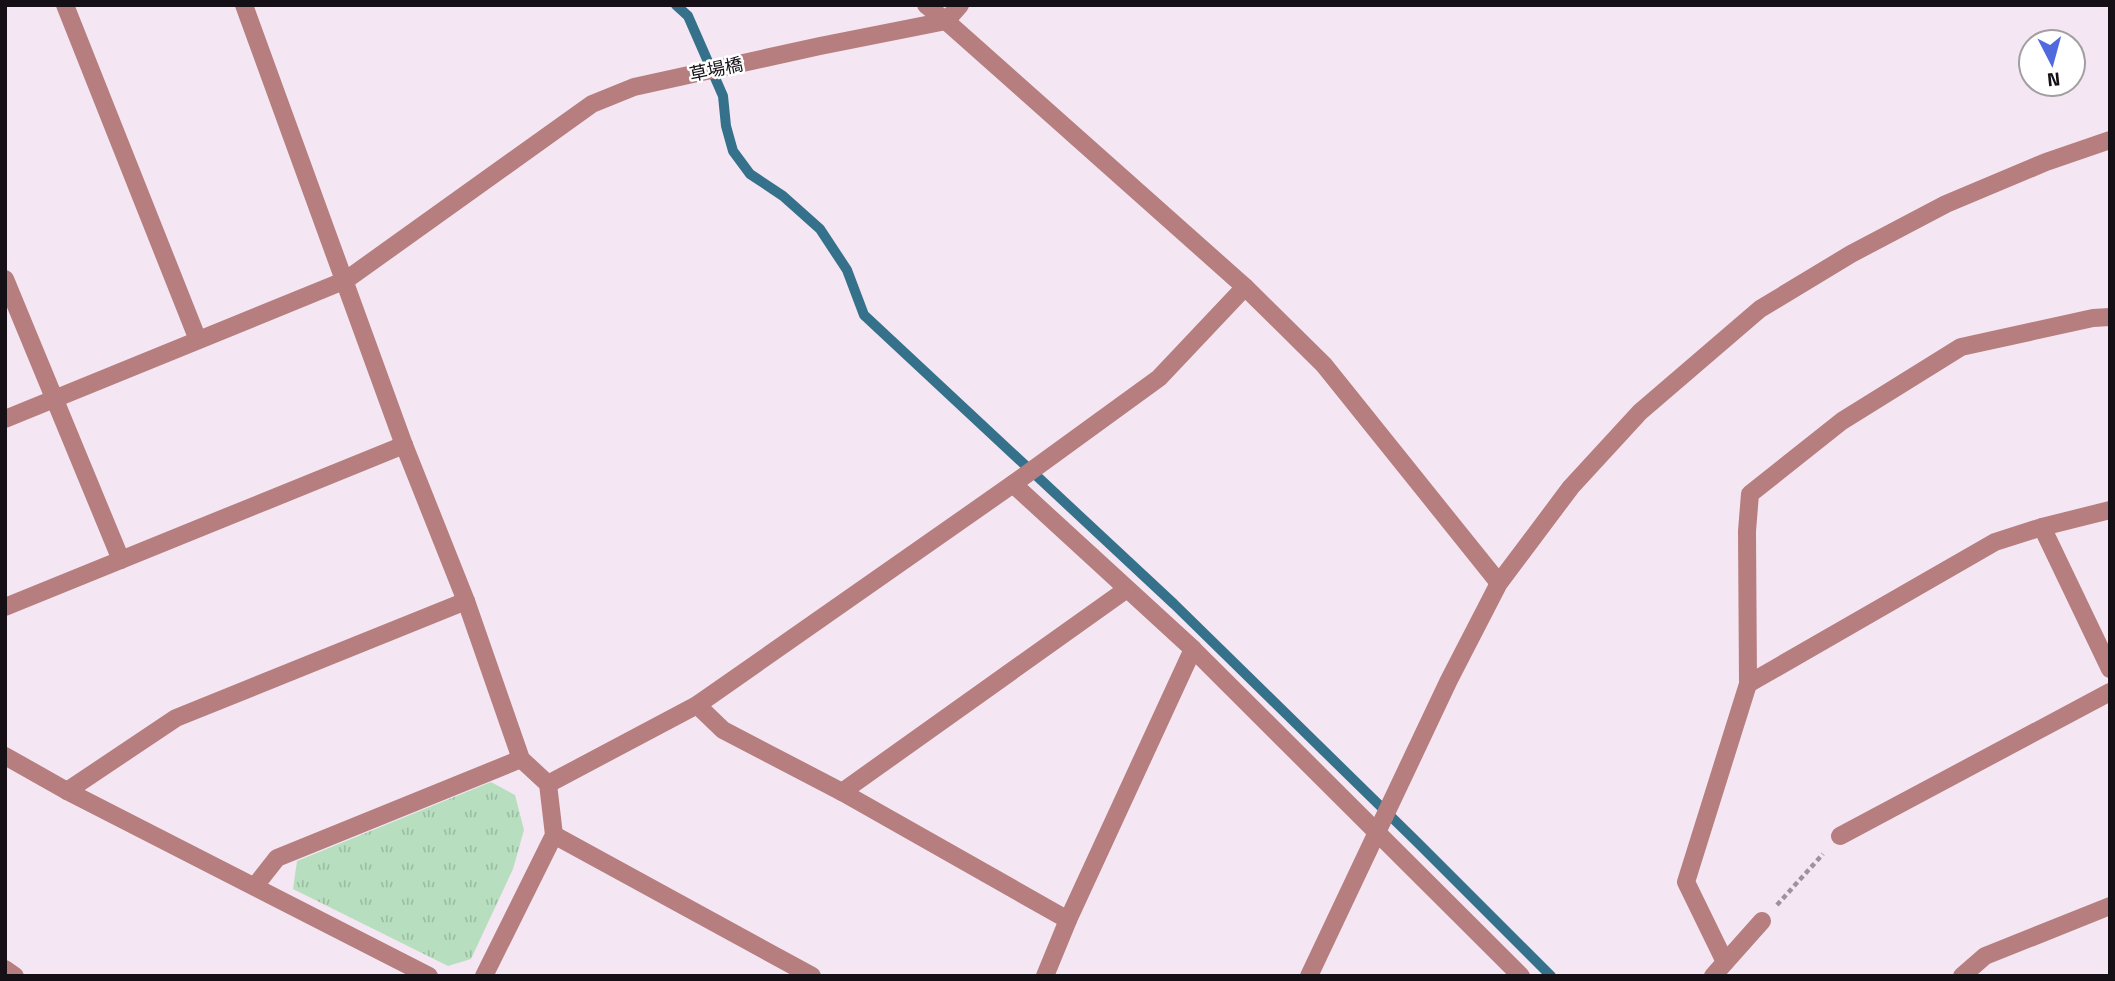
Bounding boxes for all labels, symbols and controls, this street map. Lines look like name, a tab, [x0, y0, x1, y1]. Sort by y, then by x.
north arrow	[2017, 28, 2087, 98]
street label: 草場橋	[687, 50, 745, 88]
text: N	[2046, 65, 2062, 96]

